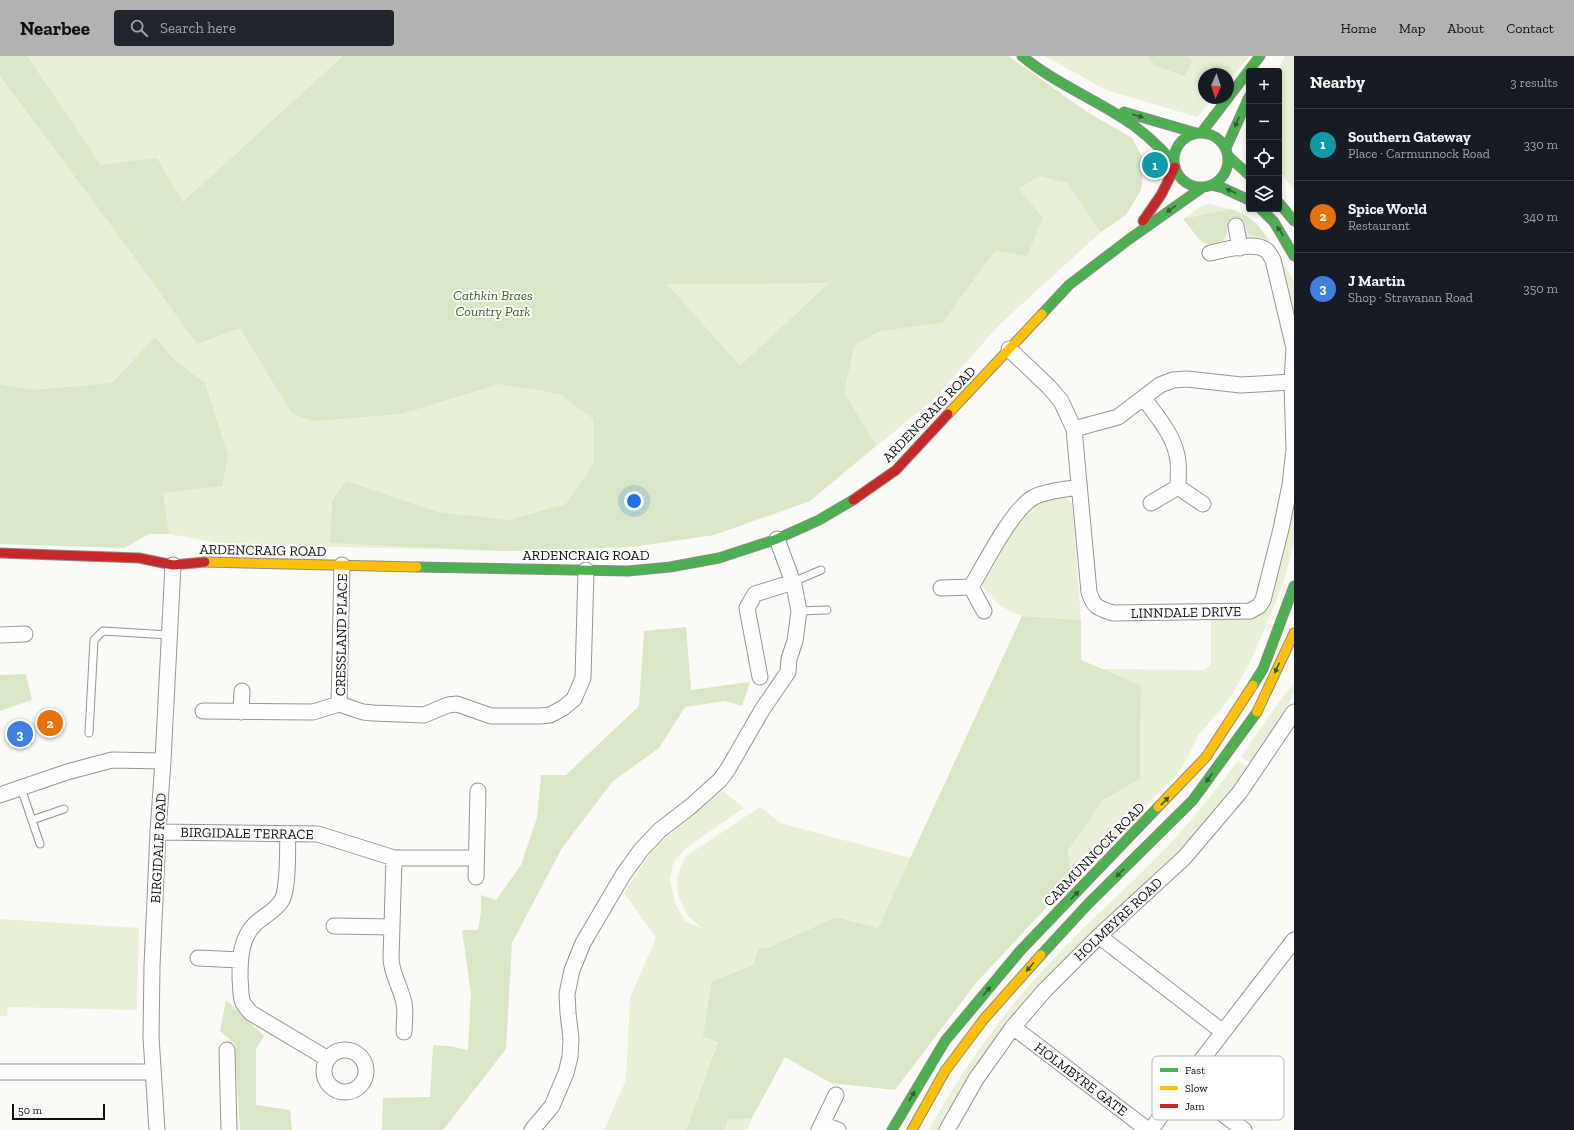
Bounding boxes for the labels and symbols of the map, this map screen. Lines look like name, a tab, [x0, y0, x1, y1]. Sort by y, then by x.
north arrow	[1198, 68, 1234, 104]
one-way arrow	[1133, 113, 1145, 119]
one-way arrow	[1234, 117, 1240, 128]
pin: 1	[1142, 150, 1168, 180]
one-way arrow	[1225, 188, 1236, 194]
one-way arrow	[1166, 205, 1176, 213]
one-way arrow	[1276, 225, 1283, 237]
park label: Cathkin Braes Country Park	[453, 287, 533, 320]
street label: ARDENCRAIG ROAD	[879, 363, 980, 466]
your location	[624, 491, 644, 511]
street label: ARDENCRAIG ROAD	[199, 541, 327, 560]
street label: ARDENCRAIG ROAD	[522, 547, 650, 564]
street label: CRESSLAND PLACE	[332, 574, 351, 696]
street label: LINNDALE DRIVE	[1131, 603, 1241, 622]
one-way arrow	[1274, 662, 1280, 674]
pin: 2	[37, 708, 63, 738]
pin: 3	[7, 719, 33, 749]
one-way arrow	[1205, 773, 1213, 783]
street label: BIRGIDALE ROAD	[147, 792, 170, 904]
one-way arrow	[1160, 796, 1169, 806]
street label: CARMUNNOCK ROAD	[1040, 799, 1149, 910]
street label: BIRGIDALE TERRACE	[180, 824, 314, 843]
one-way arrow	[1115, 868, 1125, 878]
street label: HOLMBYRE ROAD	[1071, 874, 1166, 965]
one-way arrow	[1070, 890, 1079, 900]
one-way arrow	[1026, 961, 1035, 972]
one-way arrow	[983, 985, 991, 996]
street label: HOLMBYRE GATE	[1031, 1039, 1131, 1120]
legend	[1152, 1056, 1284, 1120]
text: Fast	[1185, 1064, 1206, 1077]
text: Slow	[1185, 1082, 1208, 1095]
one-way arrow	[909, 1091, 916, 1102]
text: Jam	[1185, 1100, 1205, 1113]
scale bar	[12, 1102, 105, 1121]

